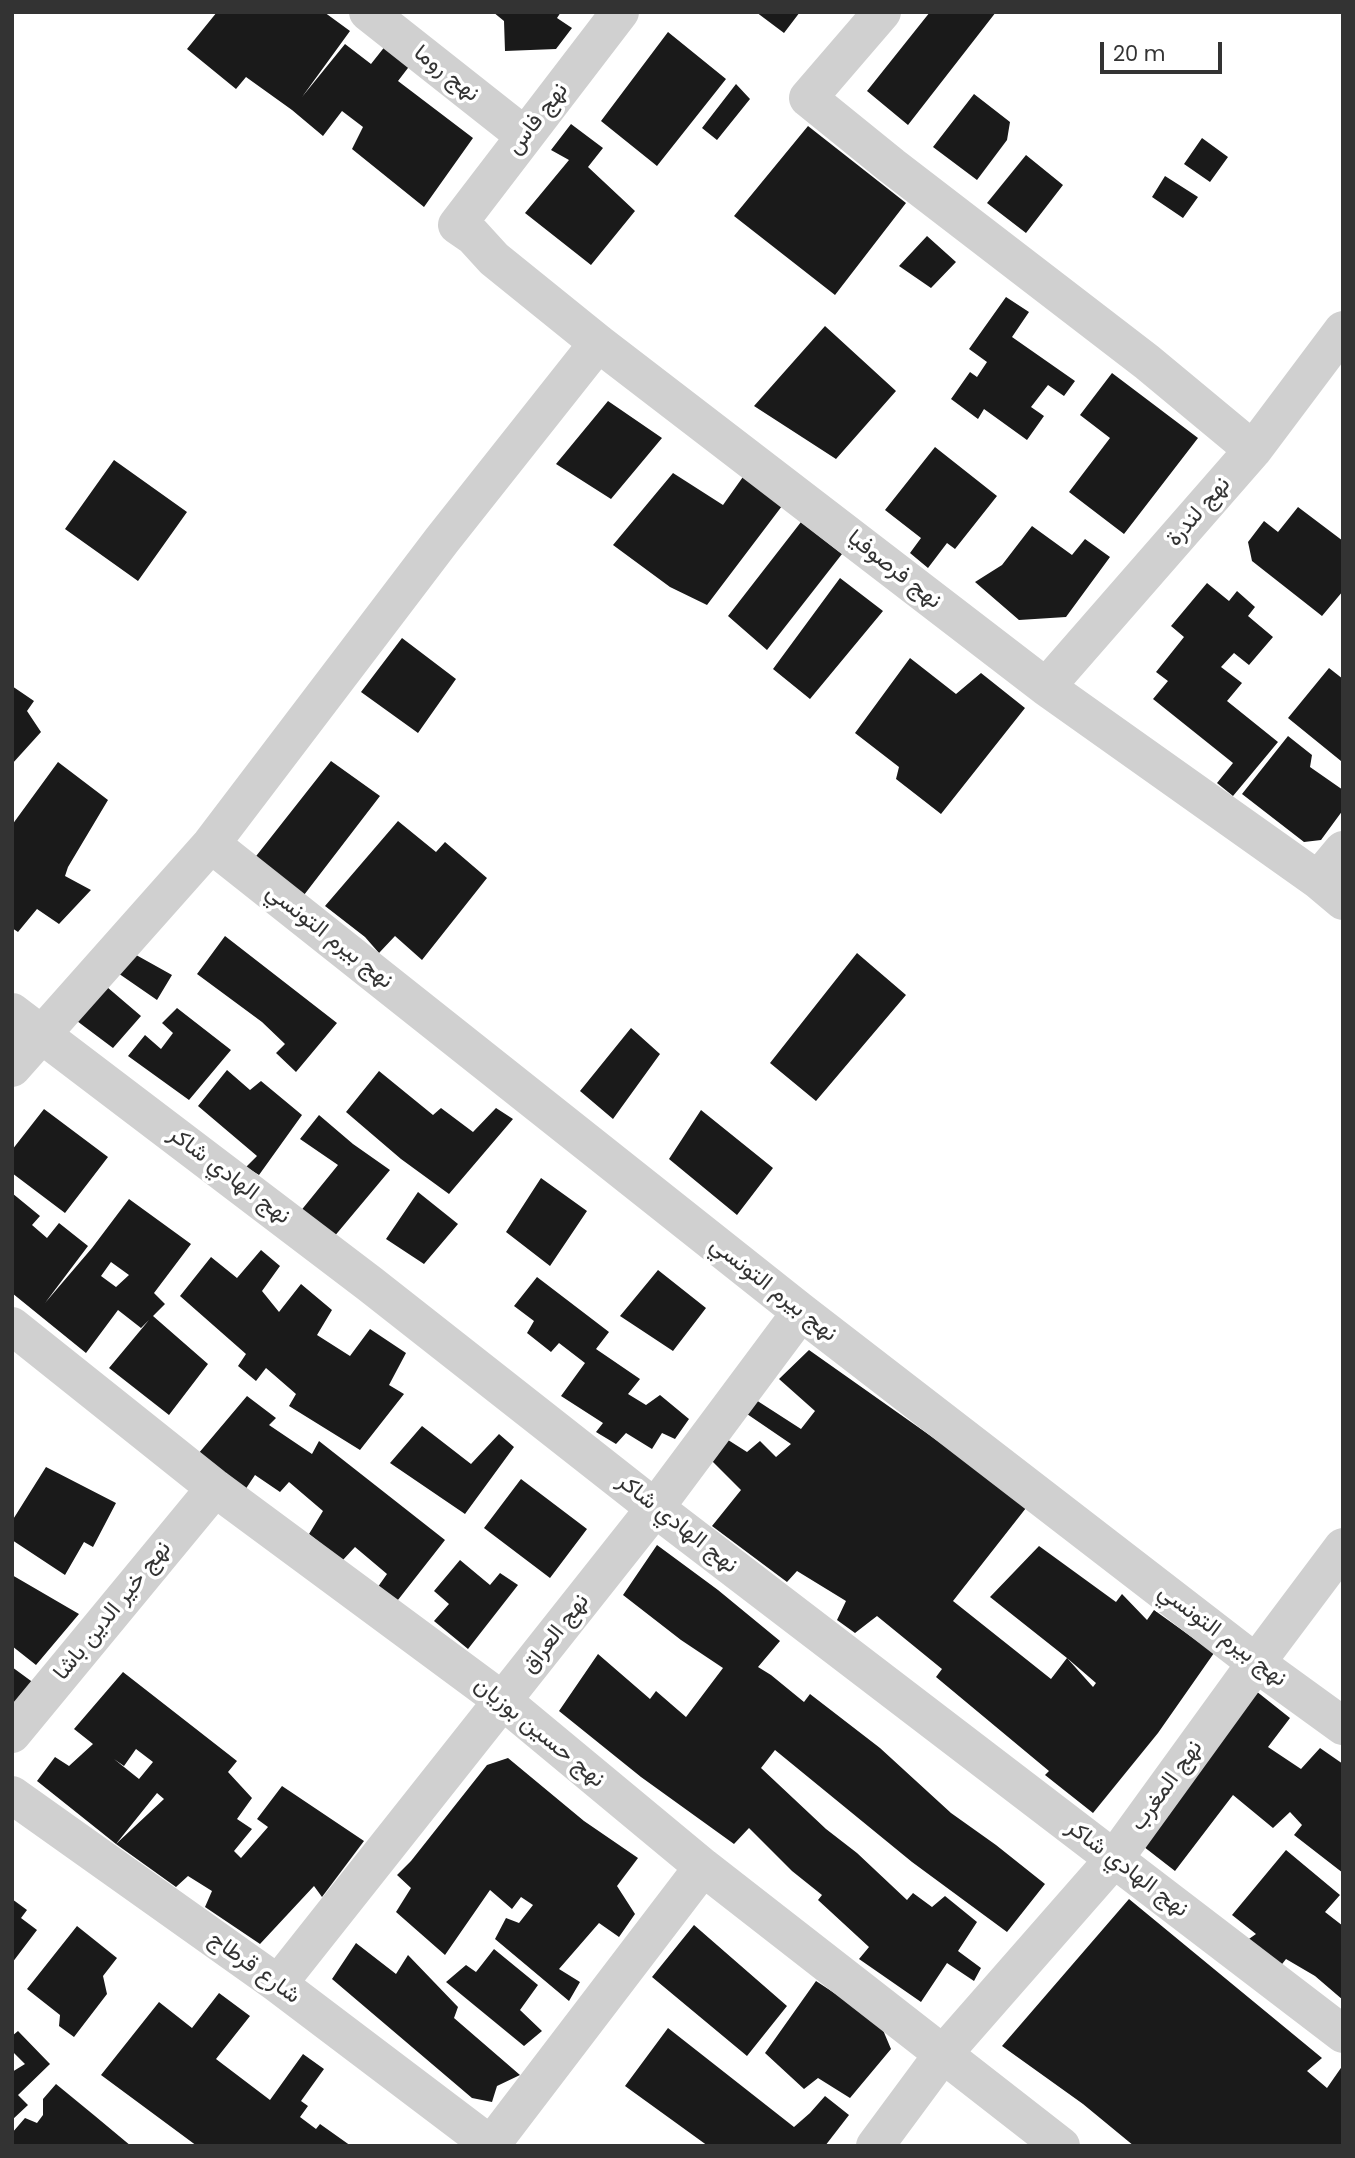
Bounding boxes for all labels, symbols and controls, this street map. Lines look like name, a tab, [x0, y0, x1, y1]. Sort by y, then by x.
scale bar	[1103, 28, 1226, 72]
text: 20 m	[1113, 39, 1166, 68]
street label: نهج روما	[408, 40, 484, 108]
street label: نهج فاس	[501, 78, 575, 160]
street label: نهج لندرة	[1161, 471, 1237, 553]
street label: نهج فرصوفيا	[841, 525, 947, 615]
street label: نهج بيرم التونسي	[260, 879, 398, 995]
street label: نهج الهادي شاكر	[162, 1121, 296, 1231]
street label: نهج بيرم التونسي	[704, 1232, 842, 1348]
street label: نهج الهادي شاكر	[611, 1468, 743, 1580]
street label: نهج خير الدين باشا	[48, 1536, 178, 1686]
street label: نهج بيرم التونسي	[1152, 1579, 1292, 1693]
street label: نهج العراق	[516, 1589, 596, 1679]
street label: نهج حسين بوزيان	[468, 1672, 610, 1794]
street label: نهج المغرب	[1125, 1735, 1209, 1837]
street label: نهج الهادي شاكر	[1060, 1814, 1194, 1924]
street label: شارع قرطاج	[203, 1926, 305, 2010]

